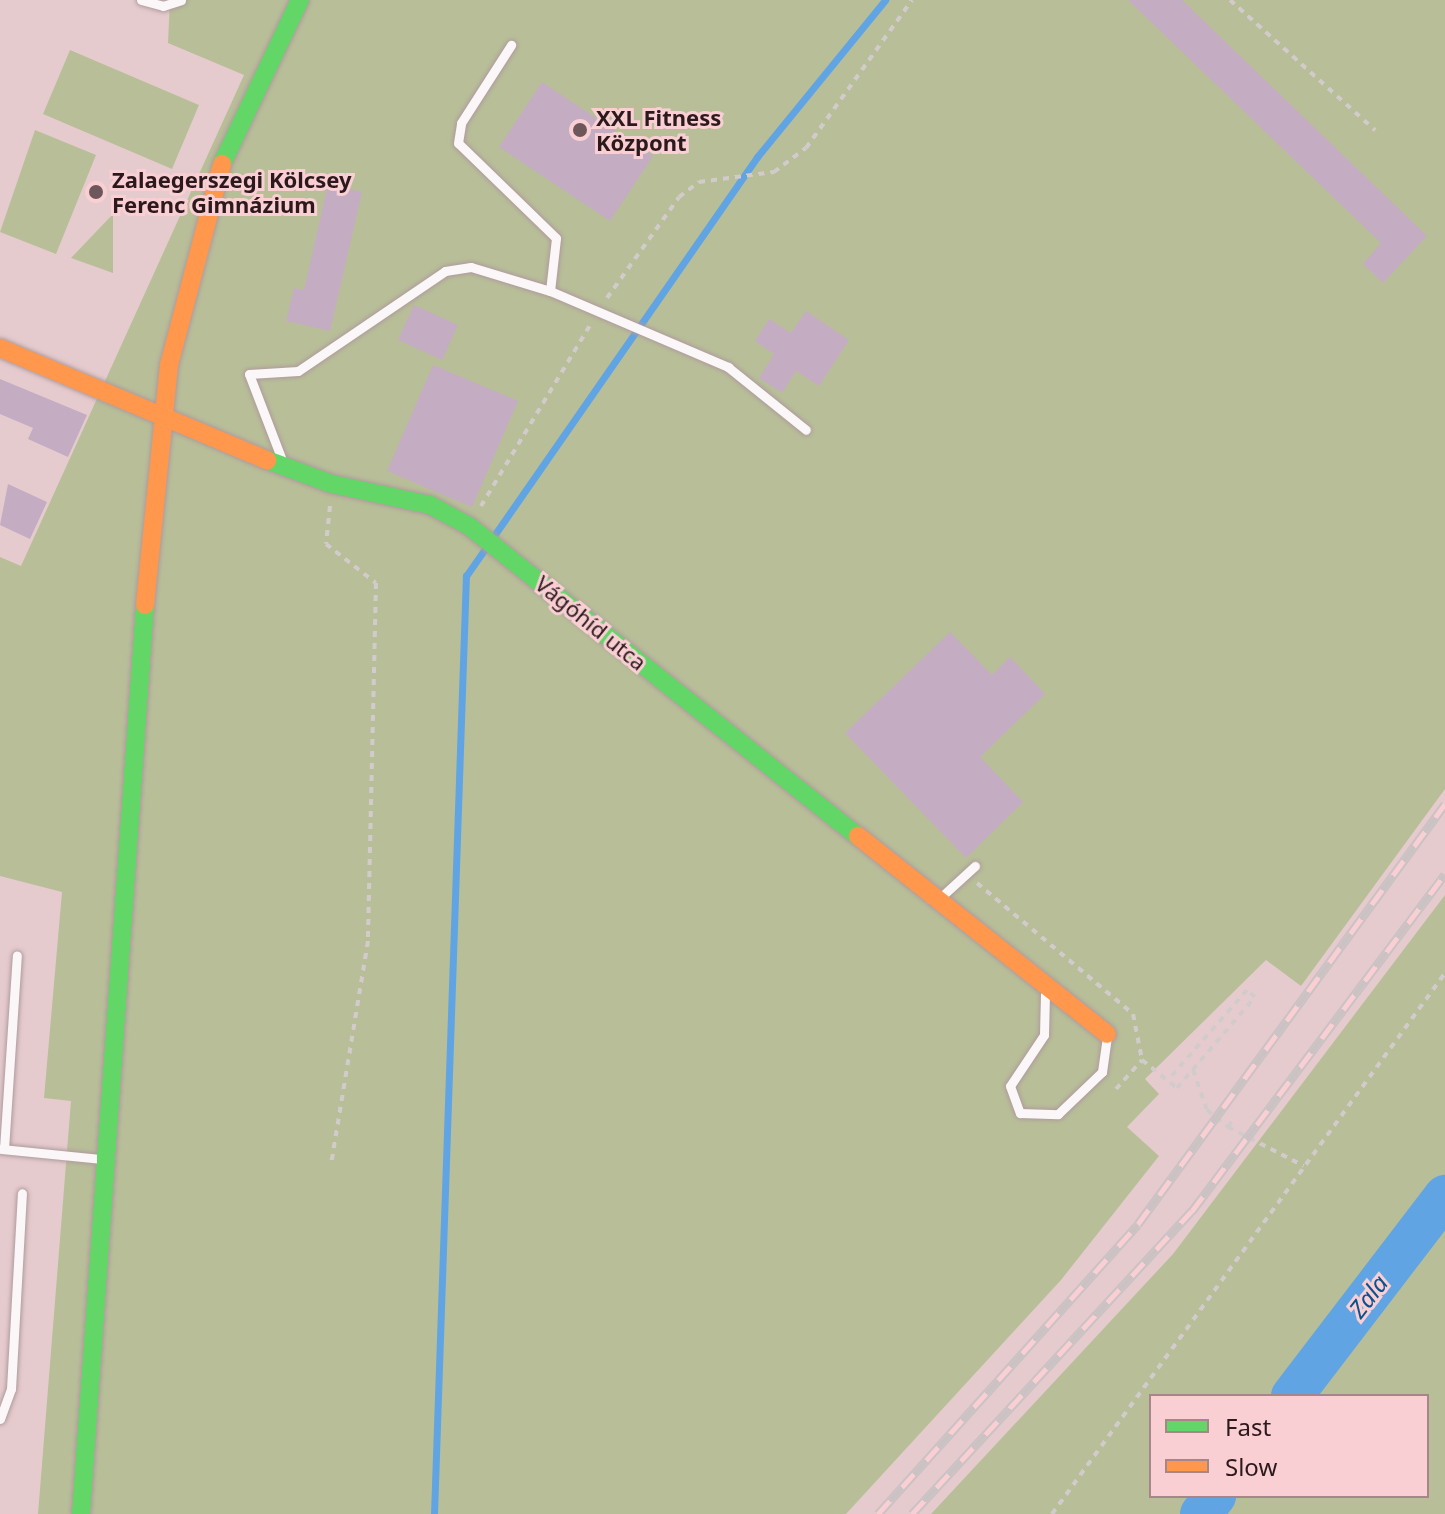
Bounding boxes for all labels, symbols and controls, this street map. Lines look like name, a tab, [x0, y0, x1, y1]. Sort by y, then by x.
place label: XXL Fitness Központ	[596, 104, 721, 156]
marker: XXL Fitness Központ	[571, 121, 589, 139]
place label: Zalaegerszegi Kölcsey Ferenc Gimnázium	[112, 166, 351, 218]
marker: Zalaegerszegi Kölcsey Ferenc Gimnázium	[87, 183, 105, 201]
street label: Vágóhíd utca	[530, 570, 652, 676]
water label: Zala	[1342, 1269, 1394, 1323]
legend	[1149, 1394, 1429, 1498]
text: Fast	[1225, 1410, 1271, 1443]
text: Slow	[1225, 1450, 1277, 1483]

